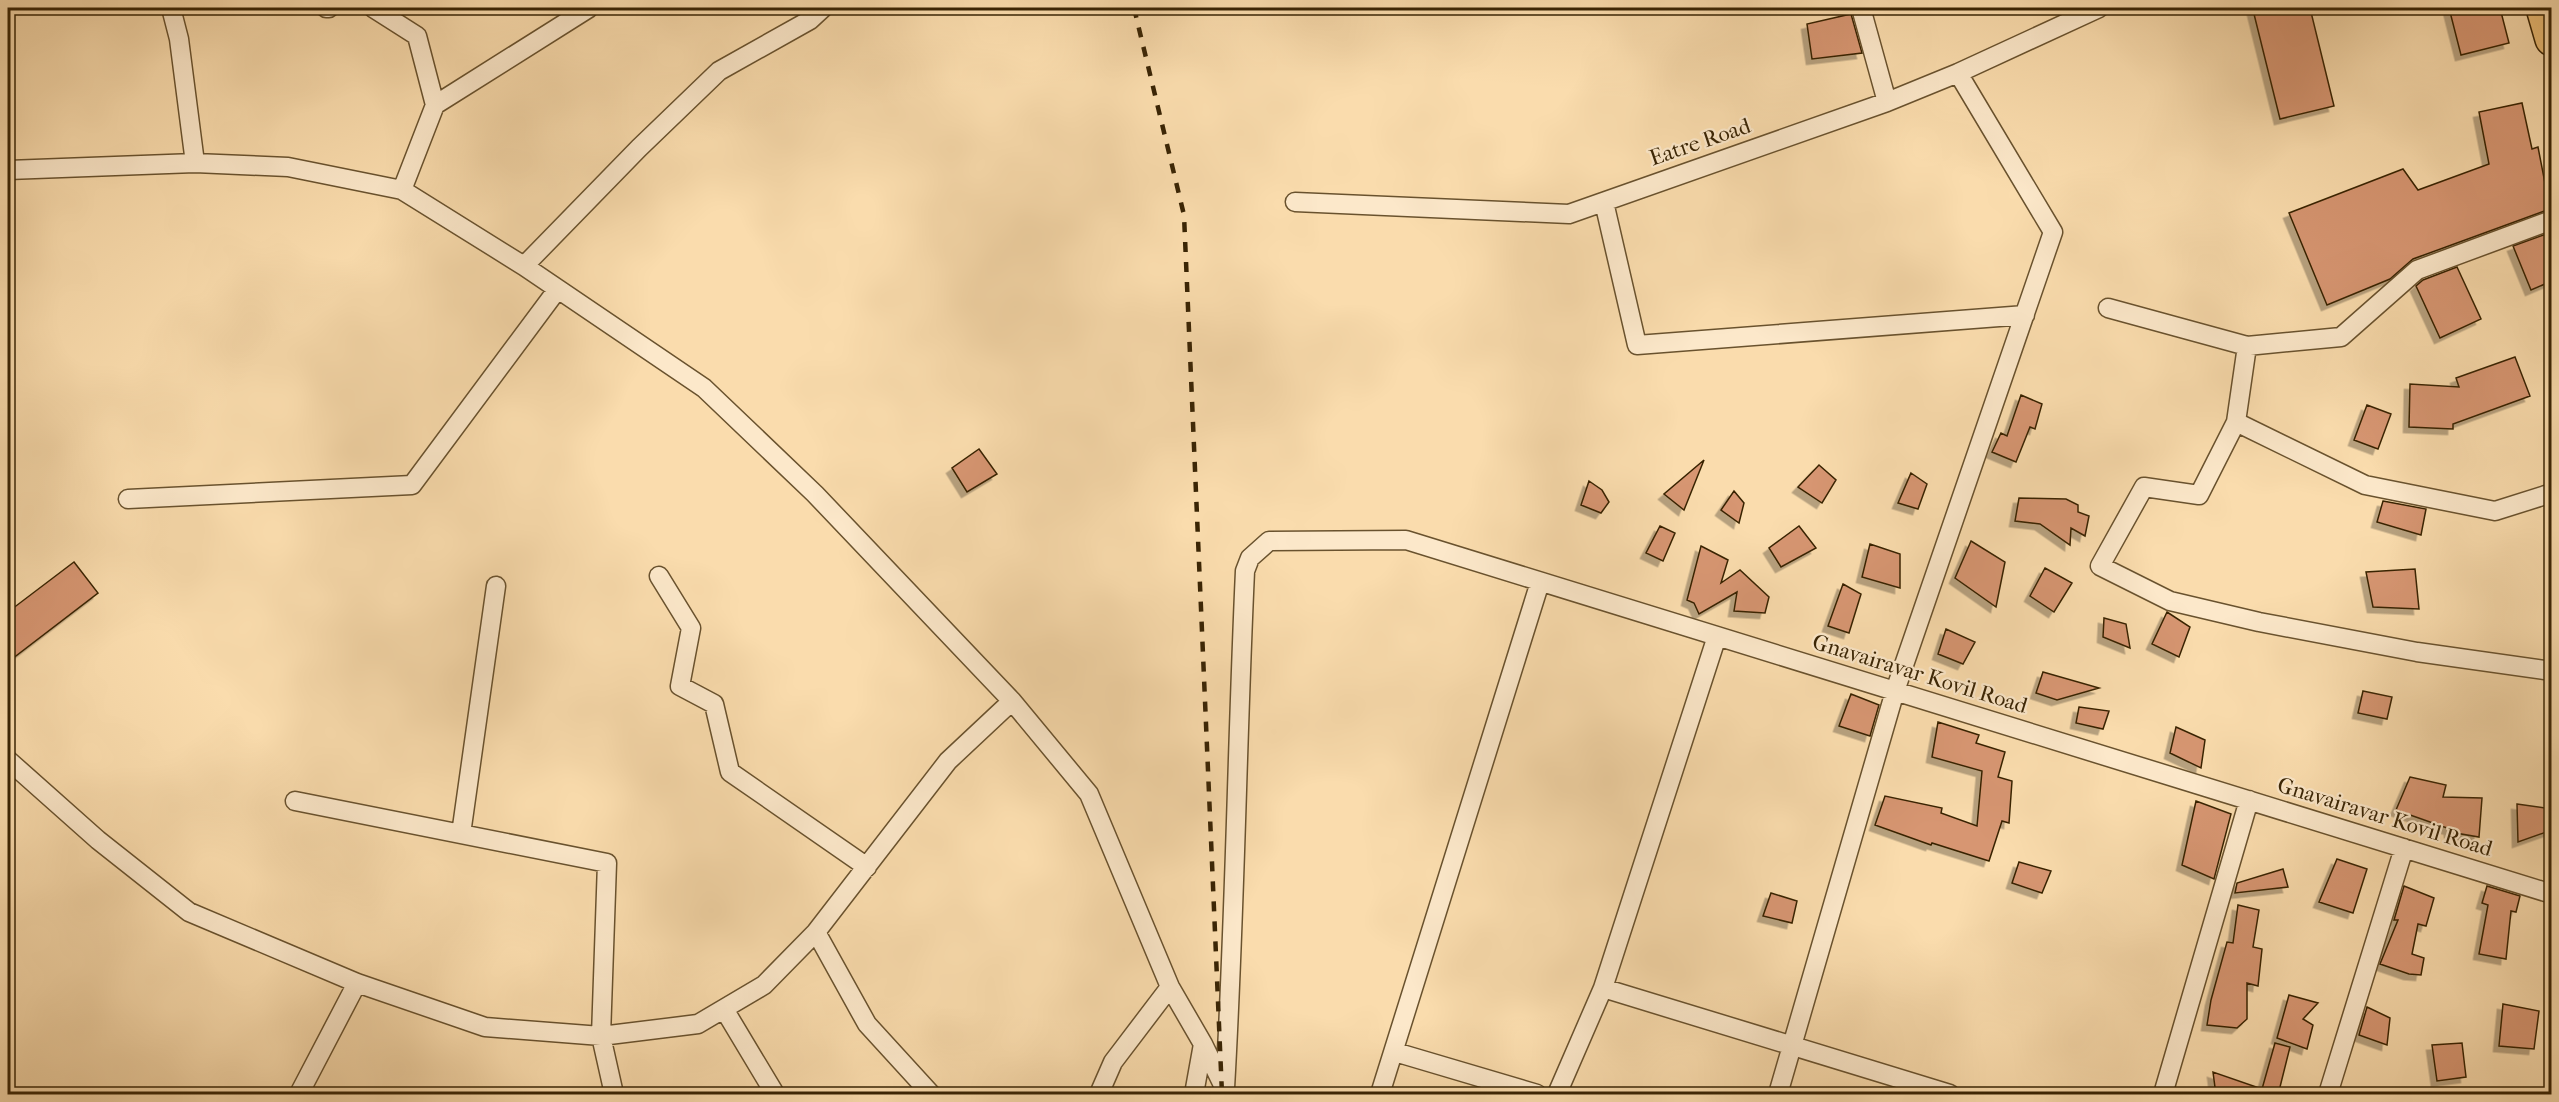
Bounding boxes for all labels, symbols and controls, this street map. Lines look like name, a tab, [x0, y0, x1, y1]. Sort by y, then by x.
street label: Eatre Road	[1646, 112, 1755, 171]
street label: Gnavairavar Kovil Road	[1809, 629, 2032, 719]
street label: Gnavairavar Kovil Road	[2274, 772, 2497, 862]

